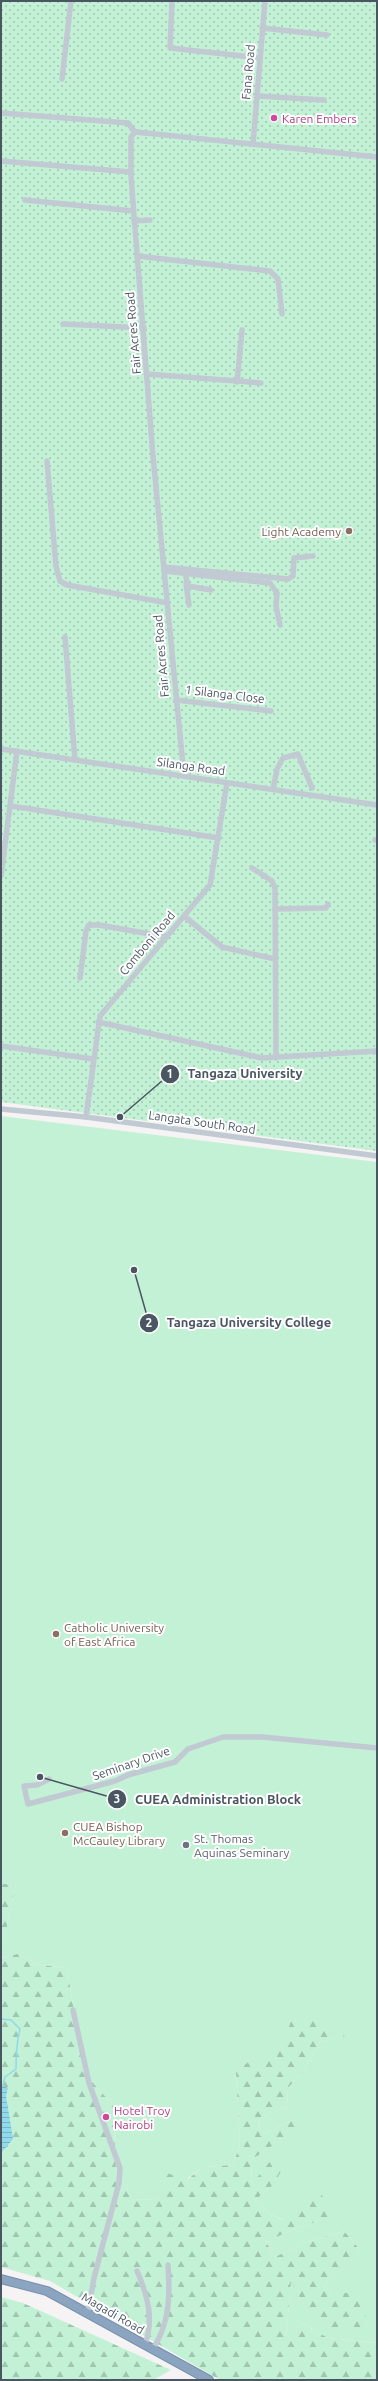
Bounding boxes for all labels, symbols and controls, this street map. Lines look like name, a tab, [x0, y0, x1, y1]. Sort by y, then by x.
street label: Fana Road	[239, 44, 257, 100]
place label: Karen Embers	[282, 112, 357, 125]
marker: Karen Embers	[269, 113, 279, 123]
street label: Fair Acres Road	[123, 291, 143, 375]
place label: Light Academy	[261, 525, 341, 538]
marker: Light Academy	[344, 526, 354, 536]
street label: Fair Acres Road	[151, 614, 171, 698]
street label: 1 Silanga Close	[184, 683, 266, 705]
street label: Silanga Road	[156, 755, 226, 777]
street label: Comboni Road	[117, 909, 177, 977]
callout: Tangaza University	[160, 1061, 311, 1086]
text: Tangaza University	[188, 1066, 303, 1080]
text: 1	[167, 1067, 173, 1080]
street label: Langata South Road	[148, 1108, 256, 1136]
callout: Tangaza University College	[139, 1310, 339, 1335]
text: Tangaza University College	[167, 1315, 331, 1329]
text: 2	[146, 1316, 153, 1329]
place label: Catholic University of East Africa	[64, 1621, 164, 1648]
marker: Catholic University of East Africa	[51, 1629, 61, 1639]
street label: Seminary Drive	[91, 1744, 171, 1782]
callout: CUEA Administration Block	[107, 1787, 309, 1812]
text: 3	[114, 1792, 120, 1805]
text: CUEA Administration Block	[135, 1792, 302, 1806]
place label: CUEA Bishop McCauley Library	[73, 1820, 165, 1847]
marker: CUEA Bishop McCauley Library	[60, 1828, 70, 1838]
place label: St. Thomas Aquinas Seminary	[194, 1832, 290, 1859]
marker: St. Thomas Aquinas Seminary	[181, 1840, 191, 1850]
place label: Hotel Troy Nairobi	[114, 2104, 170, 2131]
marker: Hotel Troy Nairobi	[101, 2112, 111, 2122]
street label: Magadi Road	[79, 2290, 147, 2336]

